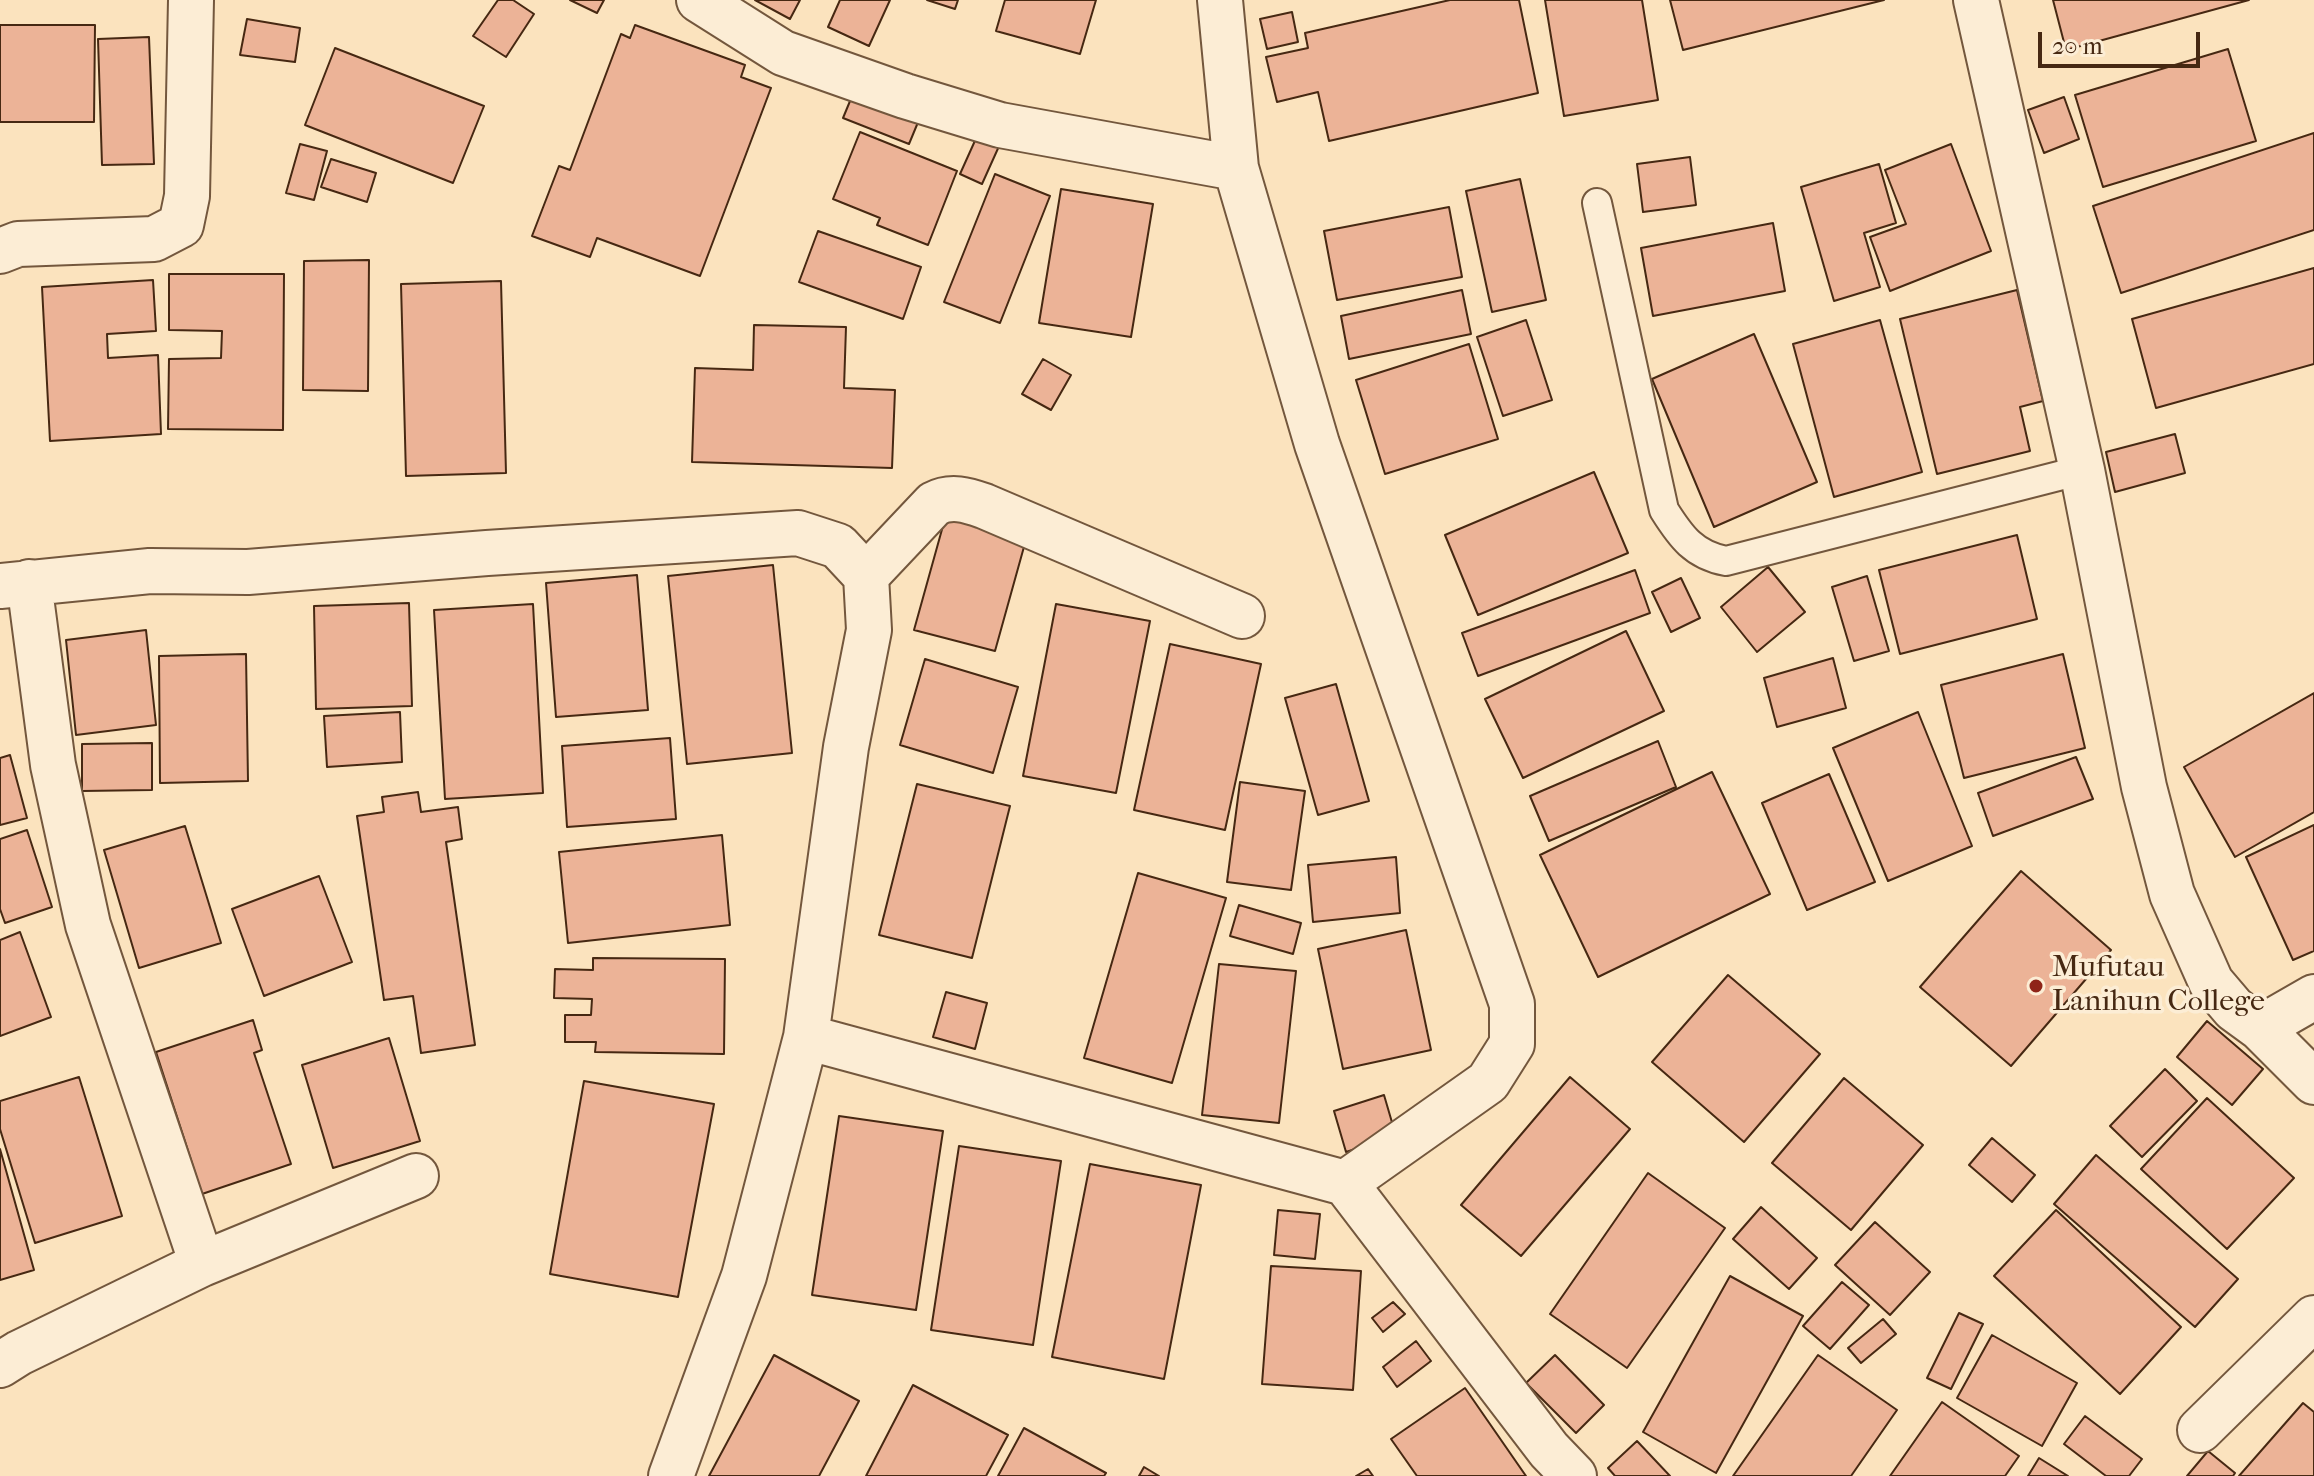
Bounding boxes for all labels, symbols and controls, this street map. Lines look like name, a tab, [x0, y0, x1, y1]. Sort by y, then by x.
scale bar	[2042, 16, 2204, 66]
text: 20 m	[2052, 32, 2103, 60]
place label: Mufutau Lanihun College	[2052, 951, 2265, 1022]
marker: Mufutau Lanihun College	[2027, 977, 2045, 995]

